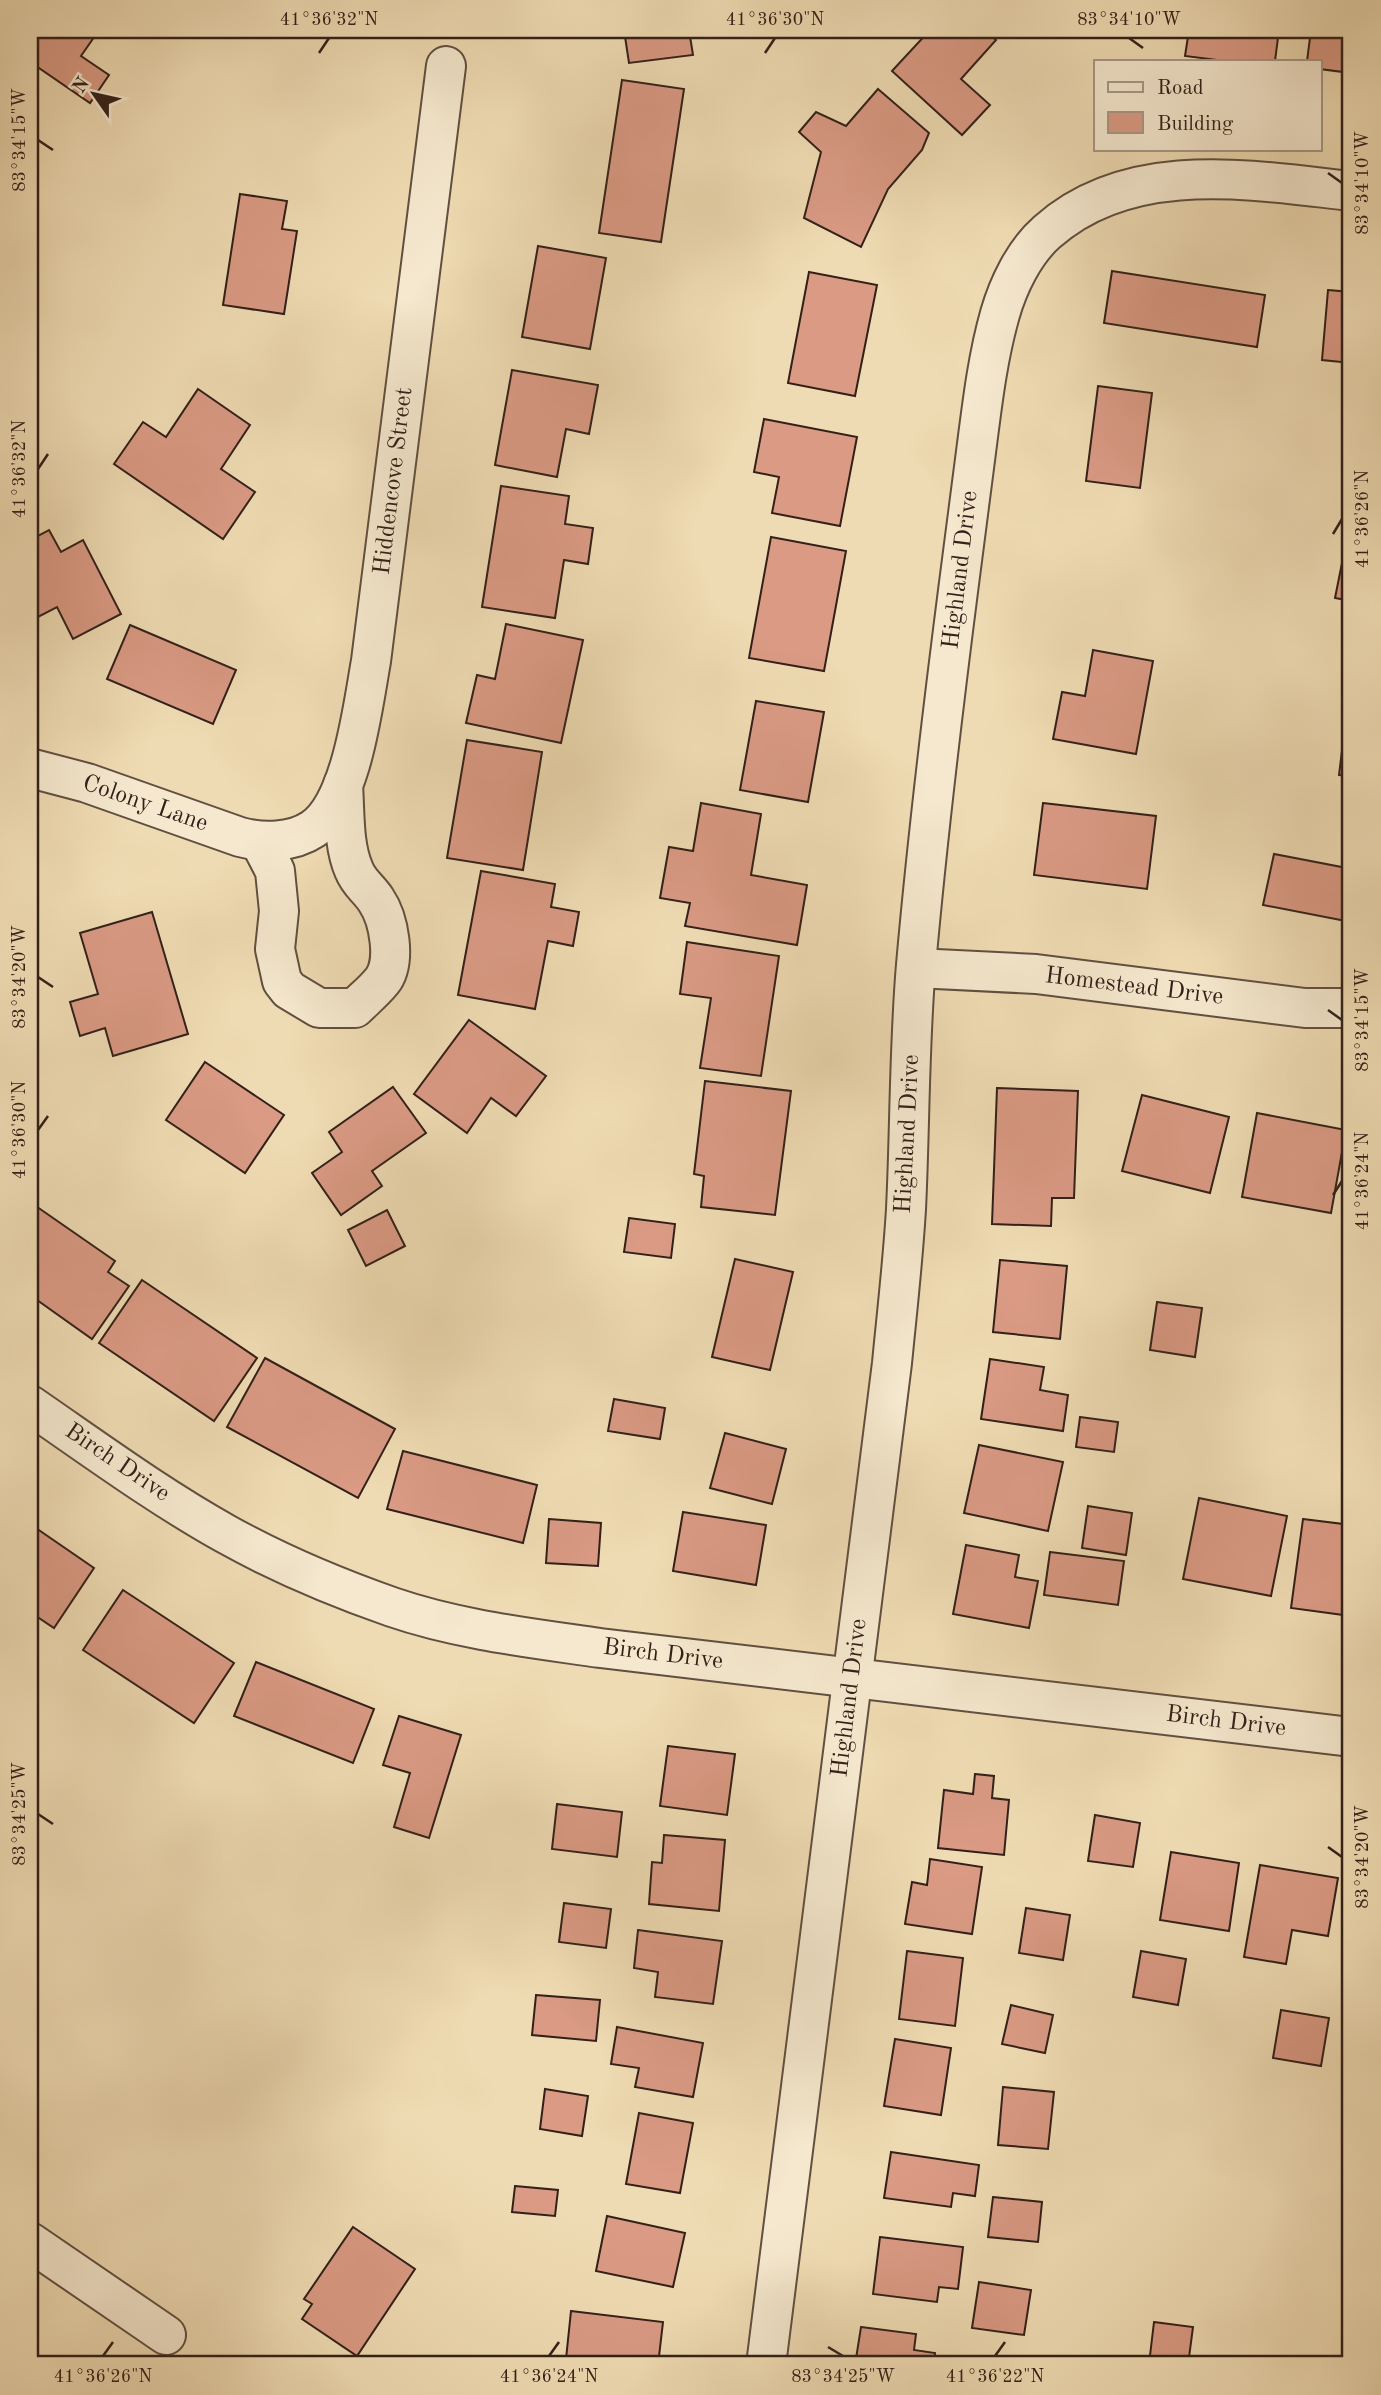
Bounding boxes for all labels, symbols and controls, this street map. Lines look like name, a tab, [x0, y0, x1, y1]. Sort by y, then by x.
text: 41°36'32"N	[280, 11, 378, 29]
text: 41°36'30"N	[726, 11, 824, 29]
text: 83°34'10"W	[1077, 11, 1181, 29]
north arrow	[60, 60, 130, 130]
legend	[1094, 60, 1322, 150]
text: N	[70, 74, 94, 97]
text: Road	[1157, 78, 1204, 99]
text: 83°34'15"W	[11, 88, 29, 192]
text: Building	[1157, 114, 1234, 135]
text: 83°34'10"W	[1354, 131, 1372, 235]
street label: Hiddencove Street	[371, 386, 417, 576]
text: 41°36'32"N	[11, 420, 29, 518]
text: 41°36'26"N	[1354, 470, 1372, 568]
street label: Highland Drive	[939, 489, 983, 651]
street label: Colony Lane	[79, 771, 211, 837]
text: 83°34'20"W	[11, 925, 29, 1029]
street label: Homestead Drive	[1043, 964, 1225, 1010]
text: 83°34'15"W	[1354, 968, 1372, 1072]
street label: Highland Drive	[892, 1054, 924, 1214]
text: 41°36'30"N	[11, 1081, 29, 1179]
text: 41°36'24"N	[1354, 1132, 1372, 1230]
street label: Birch Drive	[60, 1419, 174, 1507]
street label: Highland Drive	[828, 1617, 872, 1779]
street label: Birch Drive	[602, 1636, 724, 1674]
street label: Birch Drive	[1165, 1703, 1287, 1741]
text: 83°34'25"W	[11, 1762, 29, 1866]
text: 83°34'20"W	[1354, 1805, 1372, 1909]
text: 41°36'26"N	[54, 2368, 152, 2386]
text: 41°36'24"N	[500, 2368, 598, 2386]
text: 83°34'25"W	[791, 2368, 895, 2386]
text: 41°36'22"N	[946, 2368, 1044, 2386]

